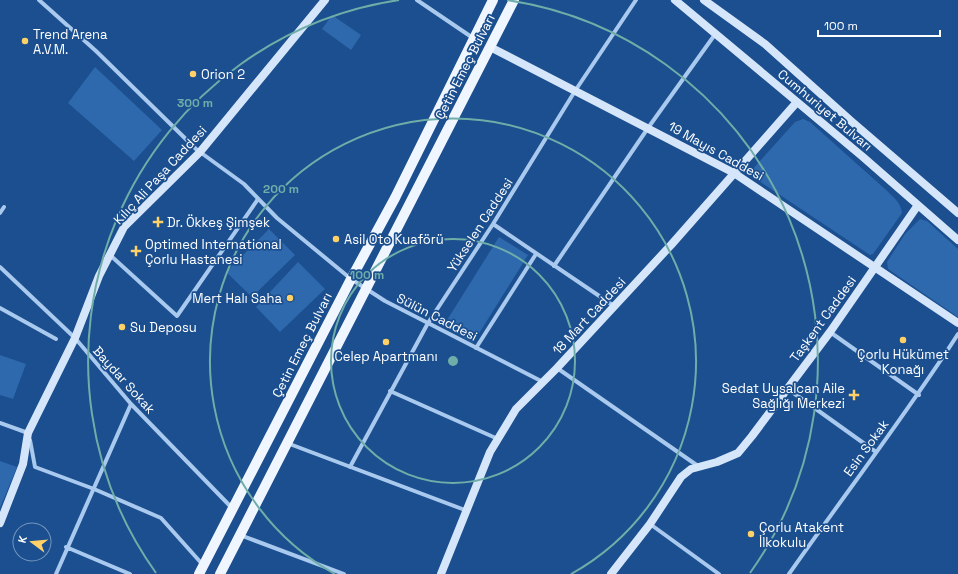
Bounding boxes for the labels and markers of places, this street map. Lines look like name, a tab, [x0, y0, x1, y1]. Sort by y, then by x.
place label: Trend Arena A.V.M.	[33, 26, 108, 58]
marker: Trend Arena A.V.M.	[20, 36, 30, 46]
place label: Orion 2	[201, 66, 245, 83]
marker: Orion 2	[188, 69, 198, 79]
place label: Dr. Ökkeş Şimşek	[167, 214, 270, 231]
marker: Dr. Ökkeş Şimşek	[152, 216, 164, 228]
place label: Asil Oto Kuaförü	[344, 231, 444, 248]
marker: Asil Oto Kuaförü	[331, 234, 341, 244]
place label: Optimed International Çorlu Hastanesi	[145, 236, 282, 268]
marker: Optimed International Çorlu Hastanesi	[130, 245, 142, 257]
place label: Mert Halı Saha	[192, 290, 283, 307]
marker: Mert Halı Saha	[285, 293, 295, 303]
place label: Su Deposu	[130, 319, 197, 336]
marker: Su Deposu	[117, 322, 127, 332]
marker: Çorlu Hükümet Konağı	[898, 335, 908, 345]
marker: Celep Apartmanı	[381, 337, 391, 347]
place label: Çorlu Hükümet Konağı	[857, 346, 949, 378]
place label: Celep Apartmanı	[334, 348, 438, 365]
centre of rings	[446, 354, 460, 368]
place label: Sedat Uysalcan Aile Sağlığı Merkezi	[722, 380, 845, 412]
marker: Sedat Uysalcan Aile Sağlığı Merkezi	[848, 389, 860, 401]
place label: Çorlu Atakent İlkokulu	[759, 519, 844, 551]
marker: Çorlu Atakent İlkokulu	[746, 529, 756, 539]

